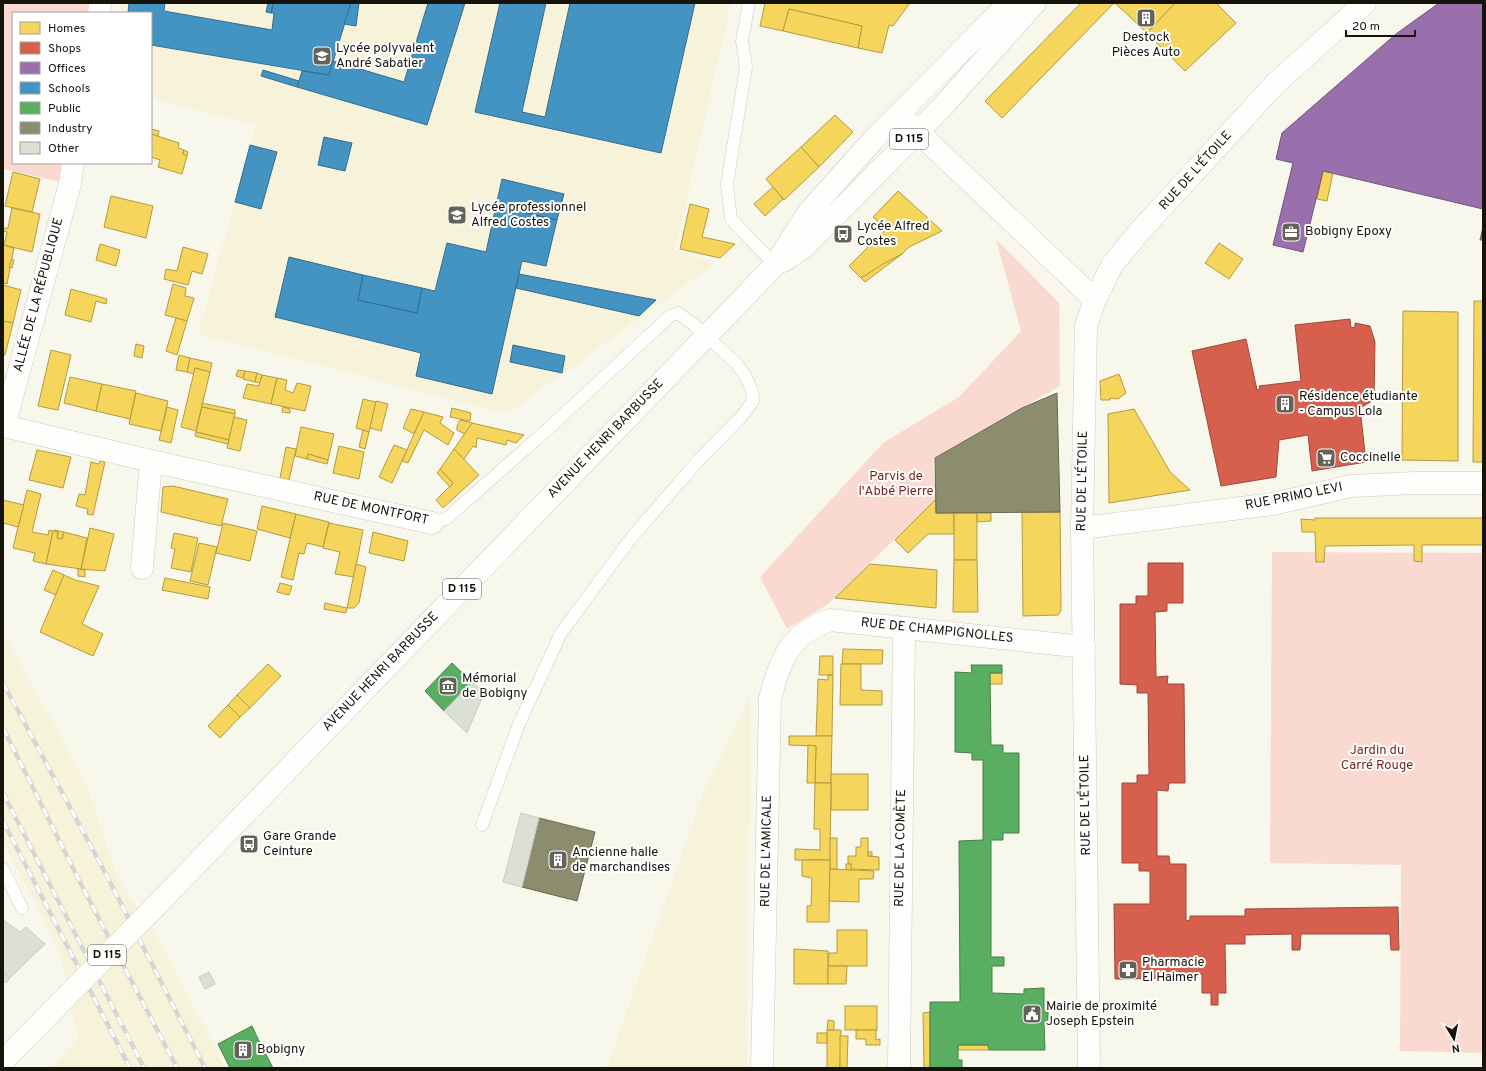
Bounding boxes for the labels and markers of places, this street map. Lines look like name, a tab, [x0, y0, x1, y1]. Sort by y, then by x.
building icon: Destock Pièces Auto	[1135, 7, 1157, 29]
place label: Destock Pièces Auto	[1112, 30, 1180, 61]
place label: Lycée polyvalent André Sabatier	[336, 41, 435, 72]
school or university icon: Lycée polyvalent André Sabatier	[311, 45, 333, 67]
place label: Lycée professionnel Alfred Costes	[471, 200, 586, 231]
school or university icon: Lycée professionnel Alfred Costes	[446, 204, 468, 226]
place label: Lycée Alfred Costes	[857, 219, 930, 250]
office icon: Bobigny Epoxy	[1280, 221, 1302, 243]
bus stop icon: Lycée Alfred Costes	[832, 223, 854, 245]
place label: Bobigny Epoxy	[1305, 224, 1392, 240]
place label: Résidence étudiante - Campus Lola	[1299, 389, 1418, 420]
building icon: Résidence étudiante - Campus Lola	[1274, 393, 1296, 415]
supermarket icon: Coccinelle	[1315, 447, 1337, 469]
place label: Coccinelle	[1340, 450, 1401, 466]
place label: Mémorial de Bobigny	[462, 671, 528, 702]
museum icon: Mémorial de Bobigny	[437, 675, 459, 697]
place label: Gare Grande Ceinture	[263, 829, 336, 860]
bus stop icon: Gare Grande Ceinture	[238, 833, 260, 855]
place label: Ancienne halle de marchandises	[572, 845, 670, 876]
building icon: Ancienne halle de marchandises	[547, 849, 569, 871]
place label: Pharmacie El Haimer	[1142, 955, 1204, 986]
pharmacy icon: Pharmacie El Haimer	[1117, 959, 1139, 981]
place label: Mairie de proximité Joseph Epstein	[1046, 999, 1157, 1030]
public building icon: Mairie de proximité Joseph Epstein	[1021, 1003, 1043, 1025]
building icon: Bobigny	[232, 1039, 254, 1061]
place label: Bobigny	[257, 1042, 305, 1058]

